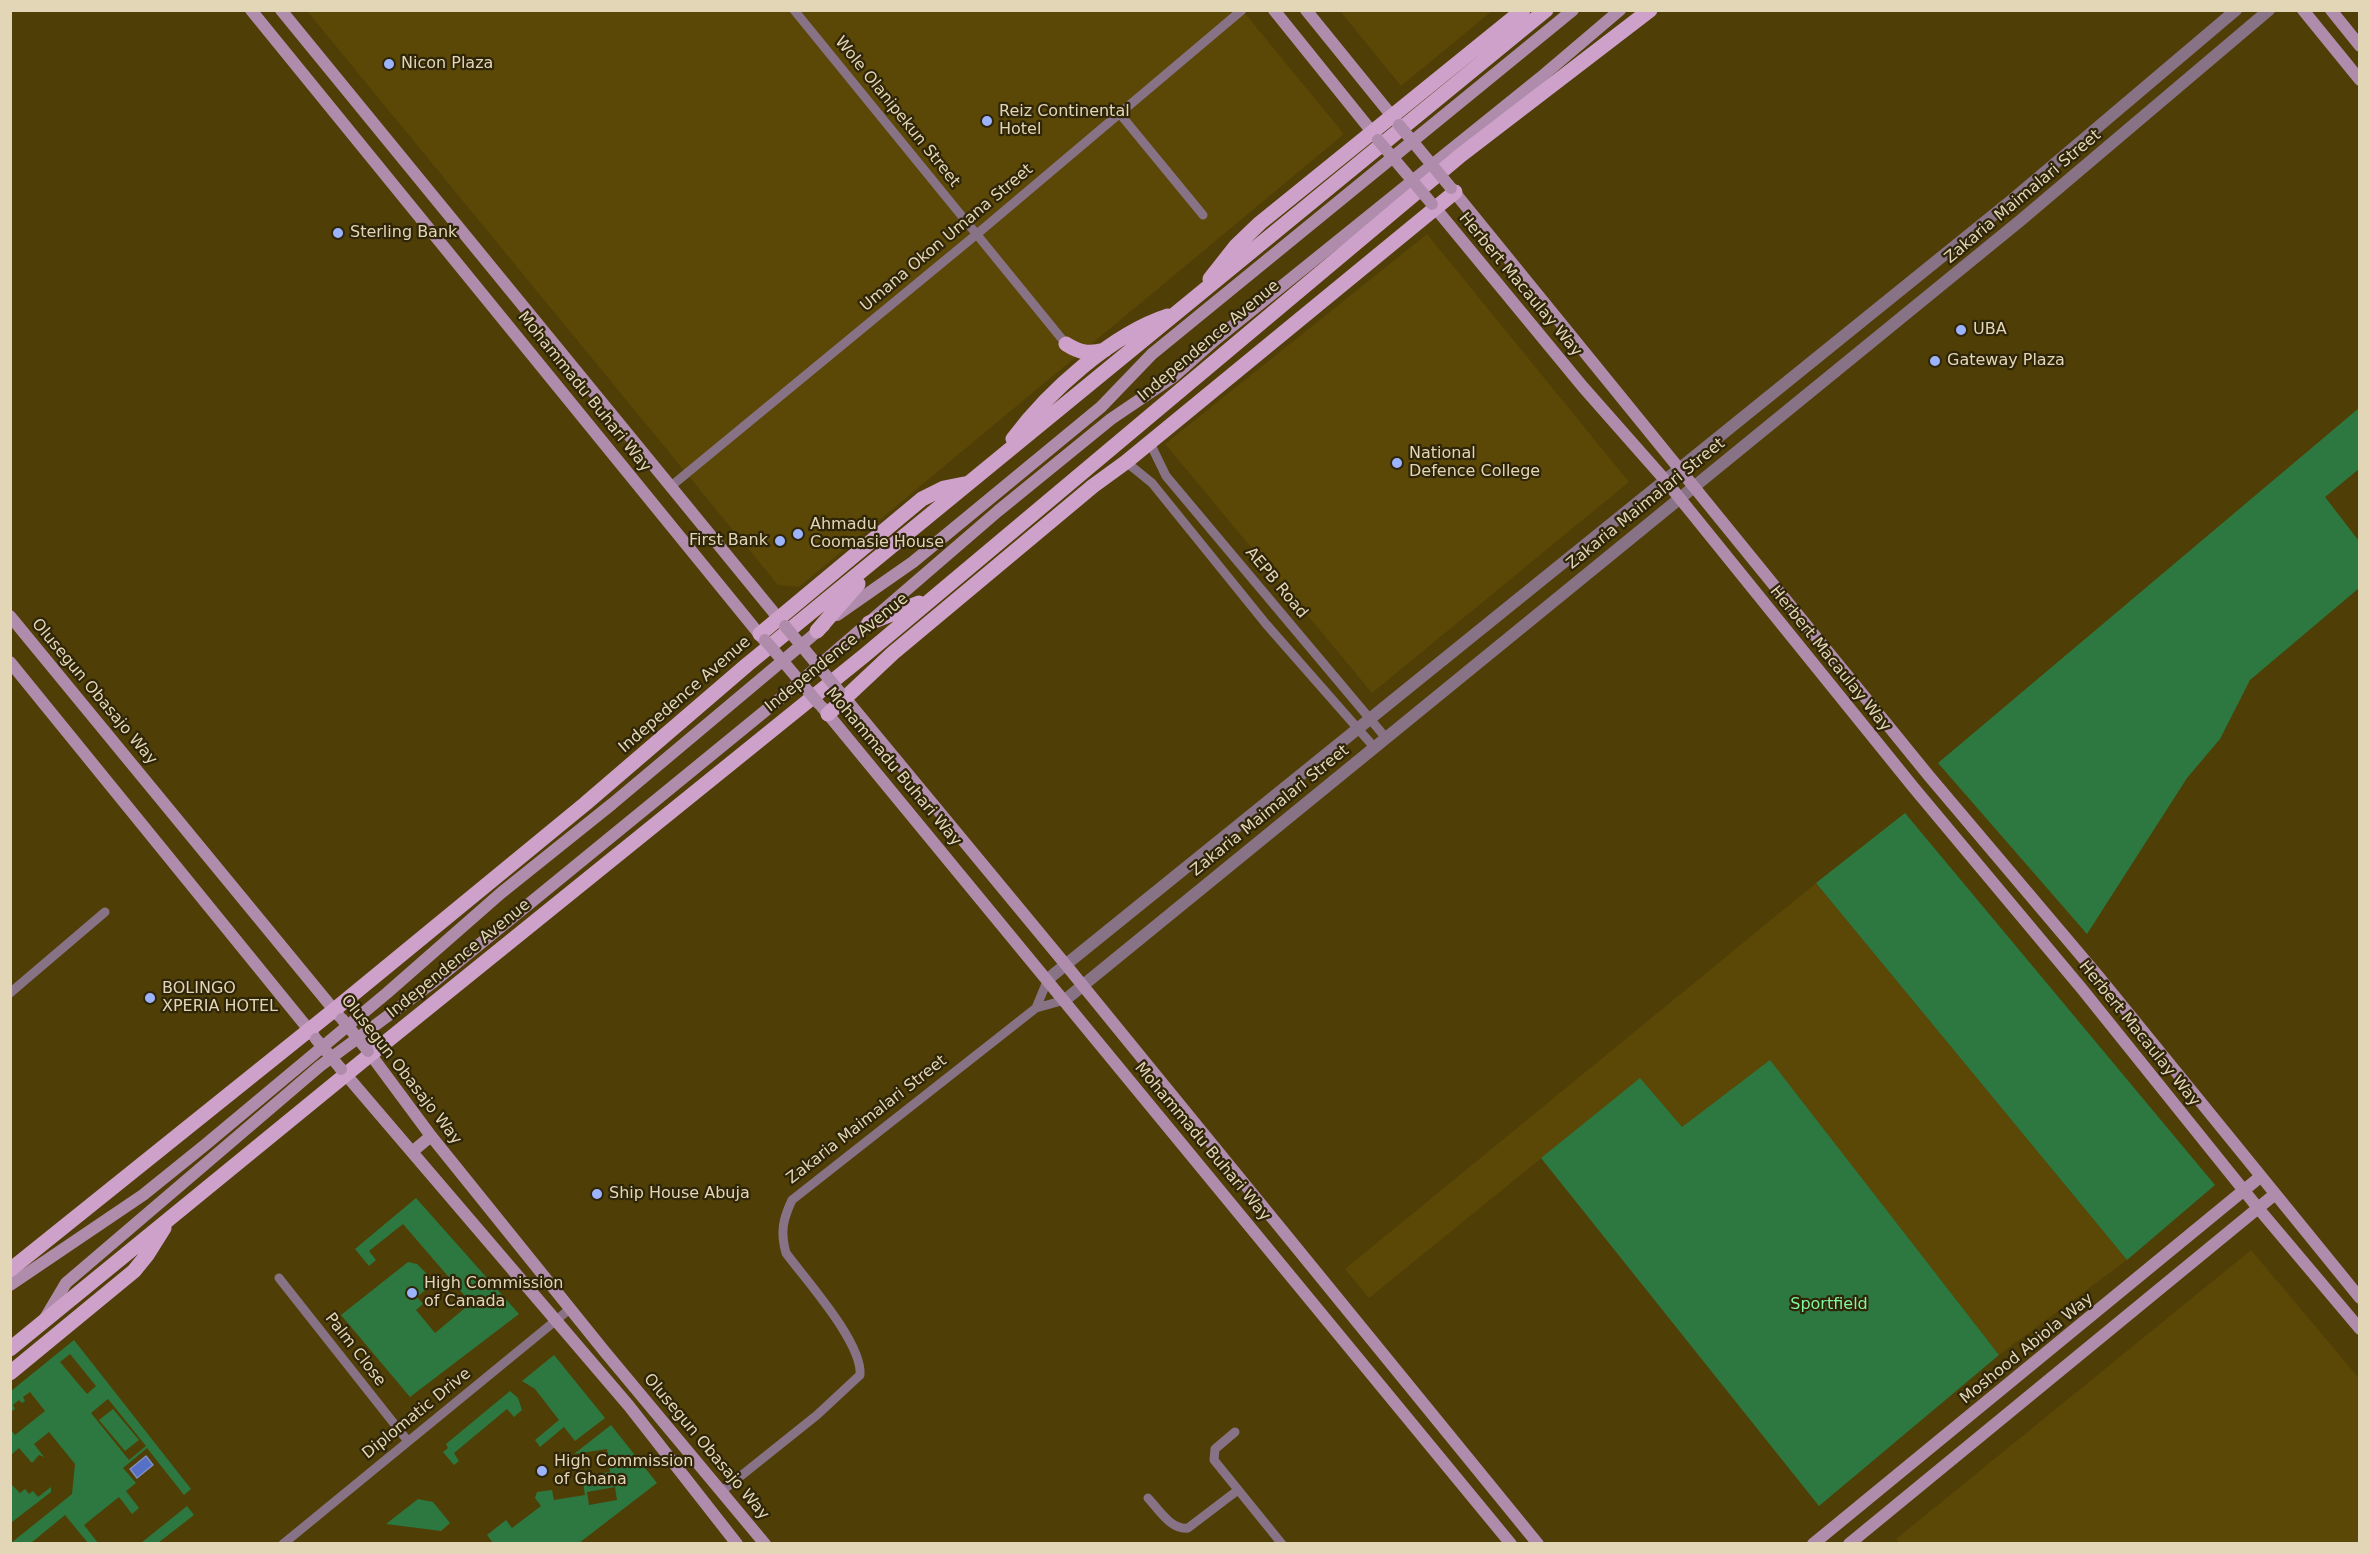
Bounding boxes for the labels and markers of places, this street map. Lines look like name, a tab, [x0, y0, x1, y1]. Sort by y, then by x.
place label: Nicon Plaza	[401, 54, 493, 74]
marker: Nicon Plaza	[382, 57, 396, 71]
place label: Reiz Continental Hotel	[999, 102, 1130, 140]
marker: Reiz Continental Hotel	[980, 114, 994, 128]
place label: Sterling Bank	[350, 223, 457, 243]
marker: Sterling Bank	[331, 226, 345, 240]
place label: UBA	[1973, 320, 2007, 340]
marker: UBA	[1954, 323, 1968, 337]
place label: Gateway Plaza	[1947, 351, 2065, 371]
marker: Gateway Plaza	[1928, 354, 1942, 368]
place label: National Defence College	[1409, 444, 1540, 482]
marker: National Defence College	[1390, 456, 1404, 470]
place label: Ahmadu Coomasie House	[810, 515, 944, 553]
marker: Ahmadu Coomasie House	[791, 527, 805, 541]
place label: First Bank	[689, 531, 768, 551]
marker: First Bank	[773, 534, 787, 548]
place label: BOLINGO XPERIA HOTEL	[162, 979, 278, 1017]
marker: BOLINGO XPERIA HOTEL	[143, 991, 157, 1005]
place label: Ship House Abuja	[609, 1184, 750, 1204]
marker: Ship House Abuja	[590, 1187, 604, 1201]
place label: High Commission of Canada	[424, 1274, 563, 1312]
marker: High Commission of Canada	[405, 1286, 419, 1300]
place label: High Commission of Ghana	[554, 1452, 693, 1490]
marker: High Commission of Ghana	[535, 1464, 549, 1478]

